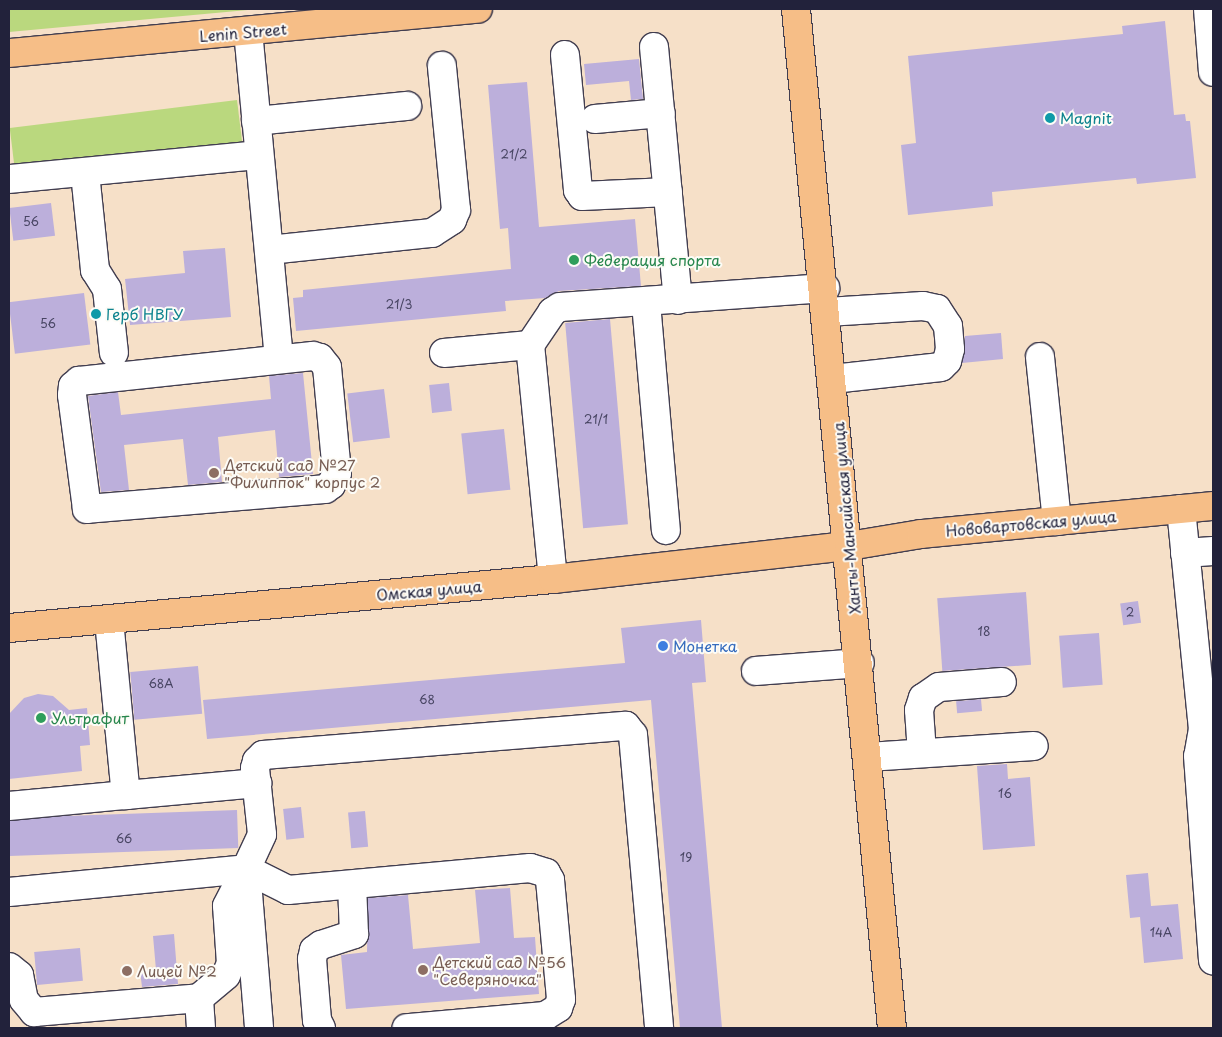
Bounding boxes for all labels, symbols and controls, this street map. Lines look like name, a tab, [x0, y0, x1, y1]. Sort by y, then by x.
street label: Lenin Street	[198, 19, 288, 45]
place label: Magnit	[1060, 109, 1112, 127]
marker: Magnit	[1044, 112, 1056, 124]
house number: 21/2	[500, 148, 528, 162]
house number: 56	[23, 215, 39, 229]
place label: Федерация спорта	[584, 251, 721, 269]
marker: Федерация спорта	[568, 254, 580, 266]
house number: 21/3	[386, 298, 412, 312]
place label: Герб НВГУ	[106, 305, 183, 323]
marker: Герб НВГУ	[90, 308, 102, 320]
house number: 56	[40, 317, 56, 331]
house number: 21/1	[584, 413, 608, 427]
street label: Ханты-Мансийская улица	[829, 421, 863, 615]
place label: Детский сад №27 "Филиппок" корпус 2	[224, 455, 382, 490]
marker: Детский сад №27 "Филиппок" корпус 2	[208, 467, 220, 479]
street label: Нововартовская улица	[944, 507, 1118, 539]
street label: Омская улица	[375, 576, 483, 604]
house number: 2	[1126, 606, 1134, 620]
house number: 18	[978, 625, 990, 639]
place label: Монетка	[673, 637, 737, 655]
marker: Монетка	[657, 640, 669, 652]
house number: 68А	[149, 677, 173, 691]
house number: 68	[419, 693, 435, 707]
place label: Ультрафит	[51, 709, 129, 727]
marker: Ультрафит	[35, 712, 47, 724]
house number: 16	[998, 787, 1012, 801]
house number: 66	[116, 832, 132, 846]
house number: 19	[680, 851, 692, 865]
house number: 14А	[1150, 926, 1172, 940]
place label: Детский сад №56 "Северяночка"	[433, 952, 567, 987]
place label: Лицей №2	[137, 962, 217, 980]
marker: Детский сад №56 "Северяночка"	[417, 964, 429, 976]
marker: Лицей №2	[121, 965, 133, 977]

